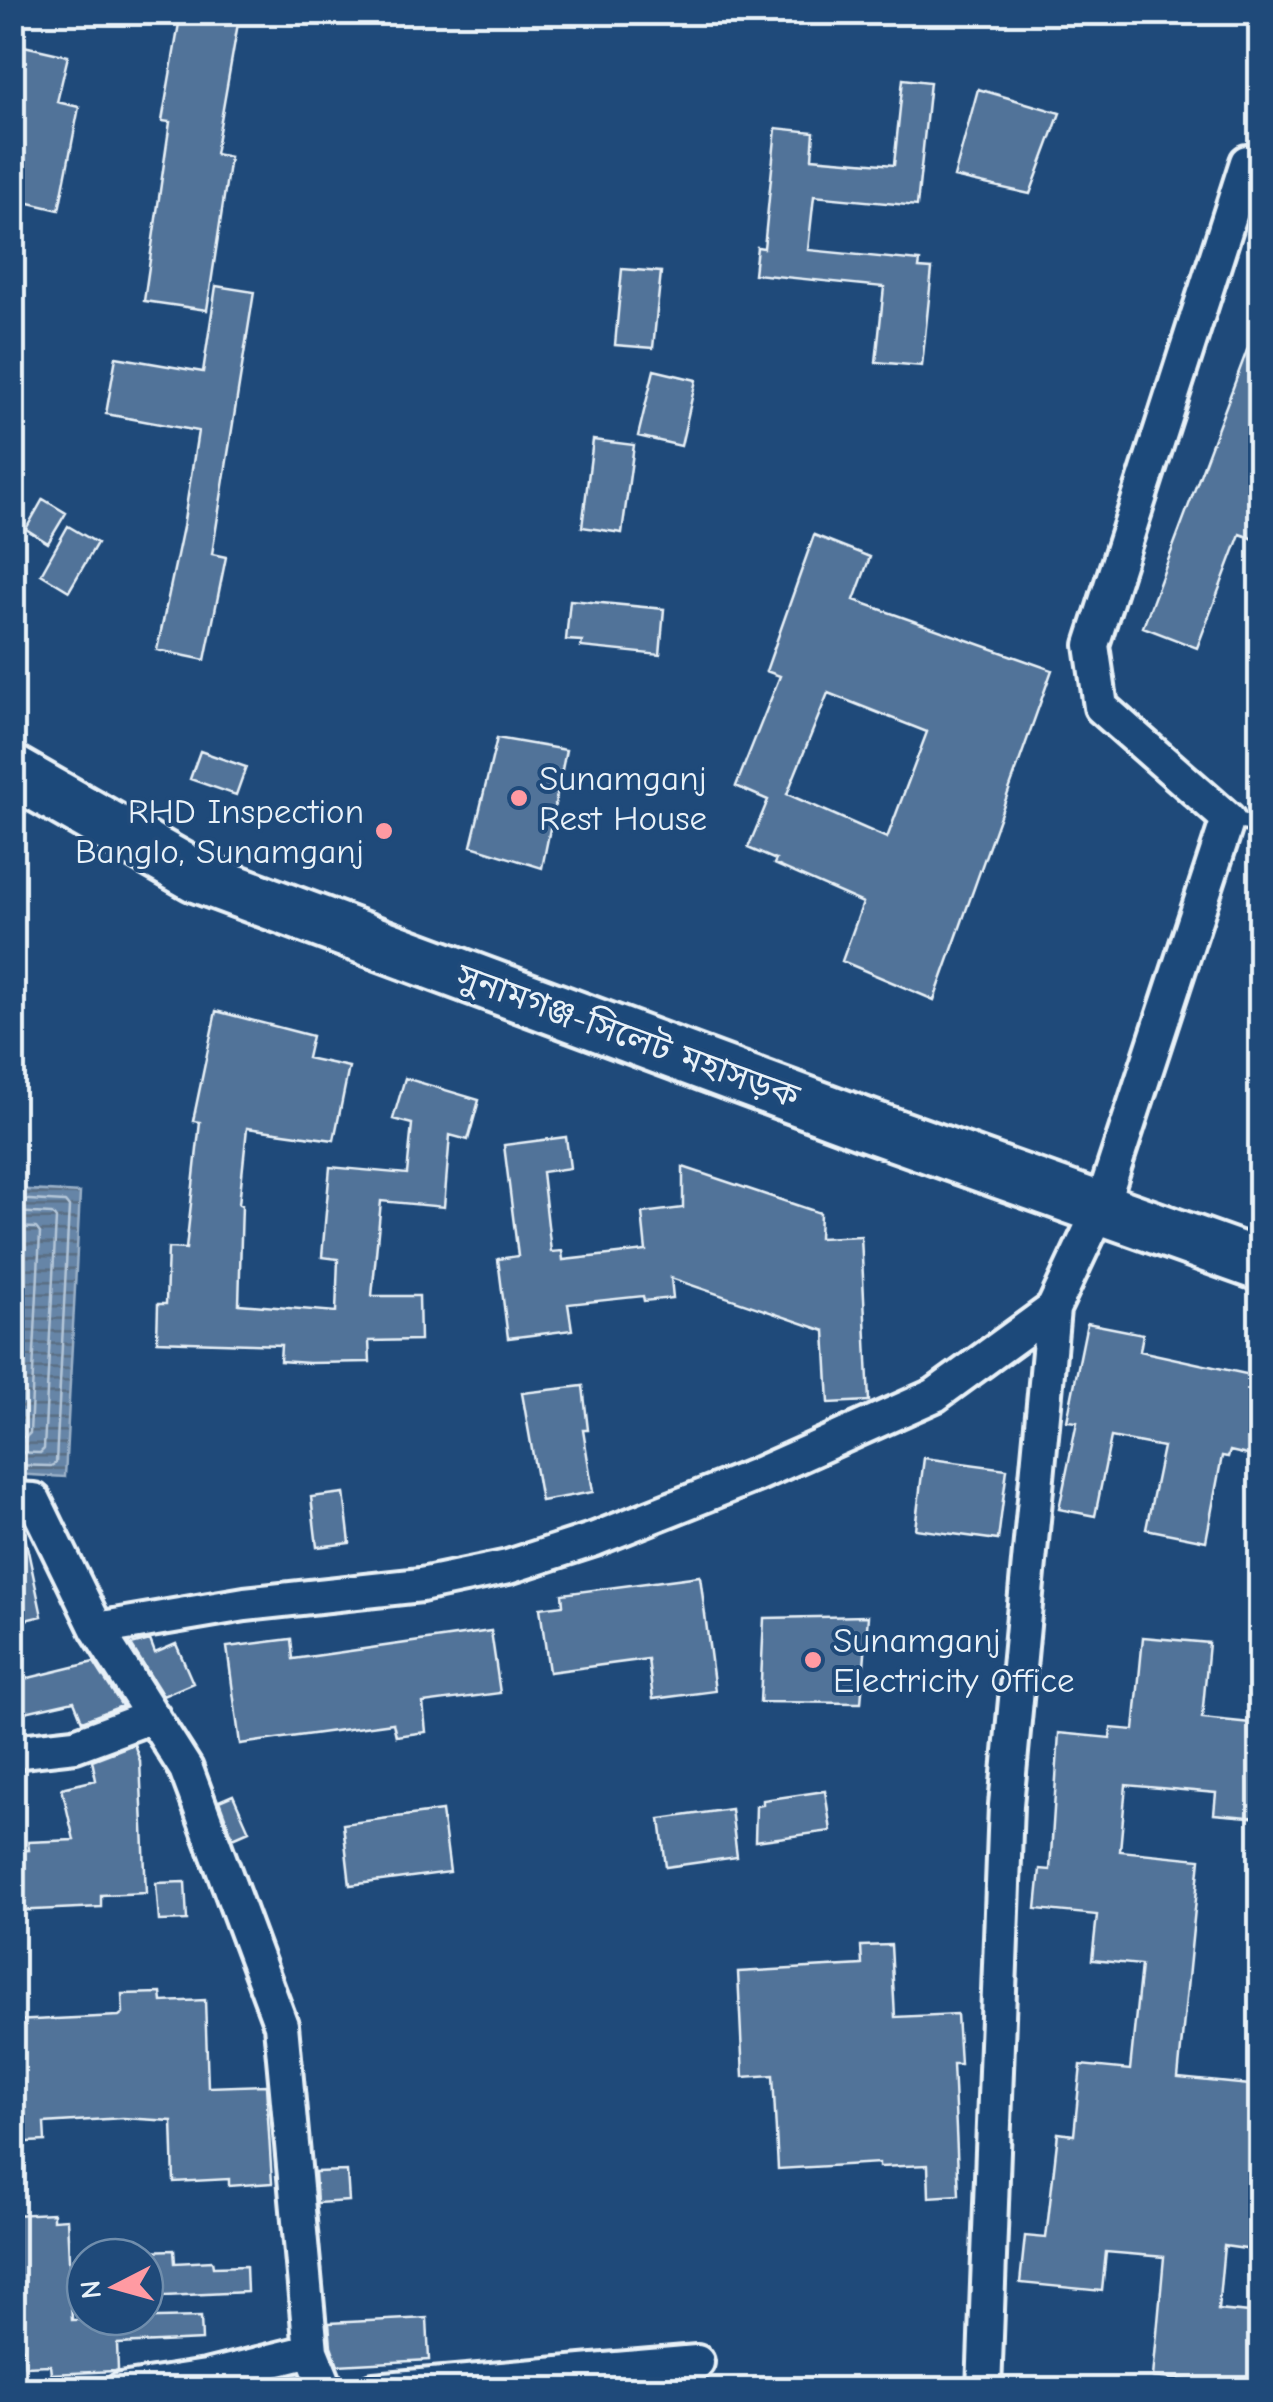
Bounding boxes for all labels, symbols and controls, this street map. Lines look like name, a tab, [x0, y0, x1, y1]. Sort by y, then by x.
place label: Sunamganj Rest House	[539, 758, 707, 839]
marker: Sunamganj Rest House	[508, 787, 530, 809]
place label: RHD Inspection Banglo, Sunamganj	[75, 791, 364, 872]
marker: RHD Inspection Banglo, Sunamganj	[373, 820, 395, 842]
street label: সুনামগঞ্জ-সিলেট মহাসড়ক	[450, 955, 806, 1117]
place label: Sunamganj Electricity Office	[833, 1620, 1075, 1701]
marker: Sunamganj Electricity Office	[802, 1649, 824, 1671]
north arrow	[65, 2237, 165, 2337]
text: N	[74, 2279, 108, 2300]

